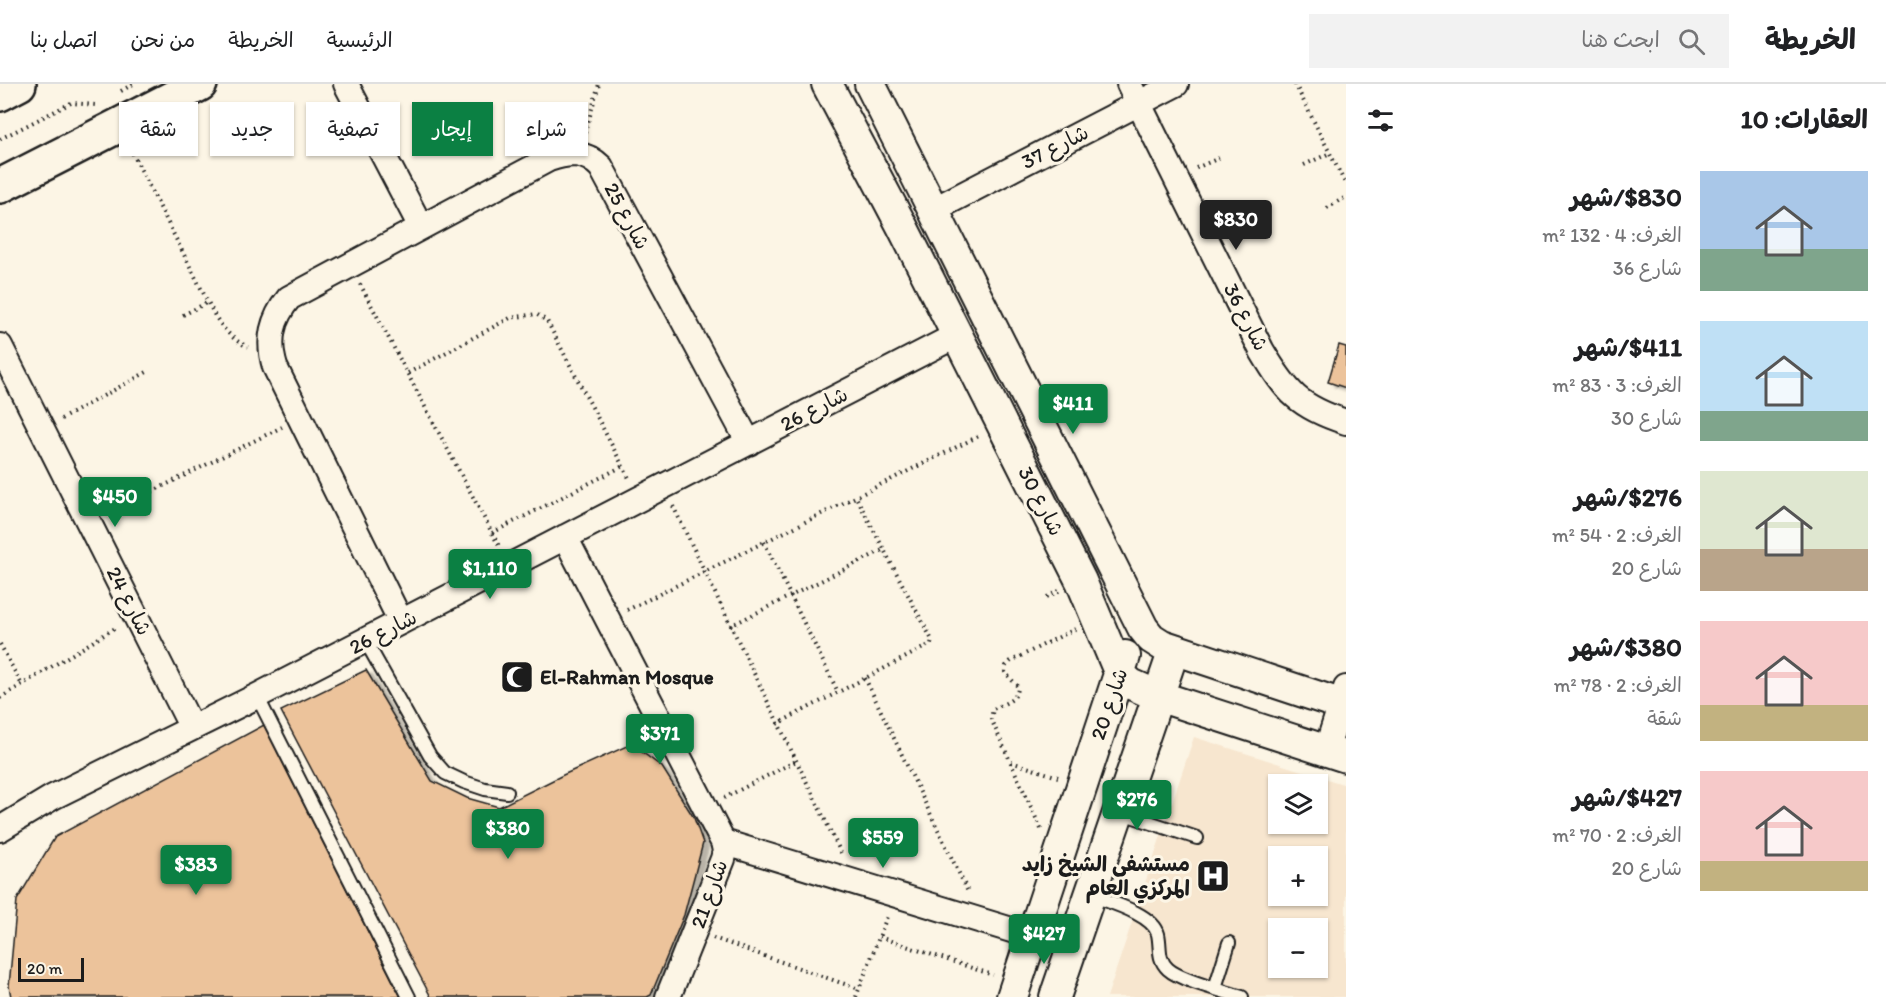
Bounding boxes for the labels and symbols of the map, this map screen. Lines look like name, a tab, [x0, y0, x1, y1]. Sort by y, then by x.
street label: شارع 37	[1017, 119, 1094, 177]
street label: شارع 25	[597, 178, 655, 255]
pin: $830	[1200, 200, 1272, 251]
street label: شارع 36	[1216, 279, 1274, 356]
street label: شارع 26	[776, 381, 853, 439]
pin: $411	[1037, 384, 1109, 435]
street label: شارع 30	[1011, 462, 1070, 541]
pin: $450	[79, 477, 151, 528]
pin: $1,110	[441, 549, 539, 600]
street label: شارع 24	[99, 562, 157, 641]
street label: شارع 26	[345, 604, 422, 662]
mosque icon: El-Rahman Mosque	[499, 659, 535, 695]
place label: El-Rahman Mosque	[540, 664, 714, 690]
street label: شارع 20	[1085, 665, 1135, 744]
pin: $371	[624, 714, 696, 765]
pin: $276	[1101, 780, 1173, 831]
pin: $380	[472, 809, 544, 860]
pin: $559	[847, 818, 919, 869]
pin: $383	[160, 845, 232, 896]
place label: مستشفى الشيخ زايد المركزي العام	[1022, 851, 1190, 904]
street label: شارع 21	[685, 856, 735, 932]
hospital icon: مستشفى الشيخ زايد المركزي العام	[1195, 858, 1231, 894]
pin: $427	[1008, 914, 1080, 965]
scale bar	[18, 955, 84, 982]

